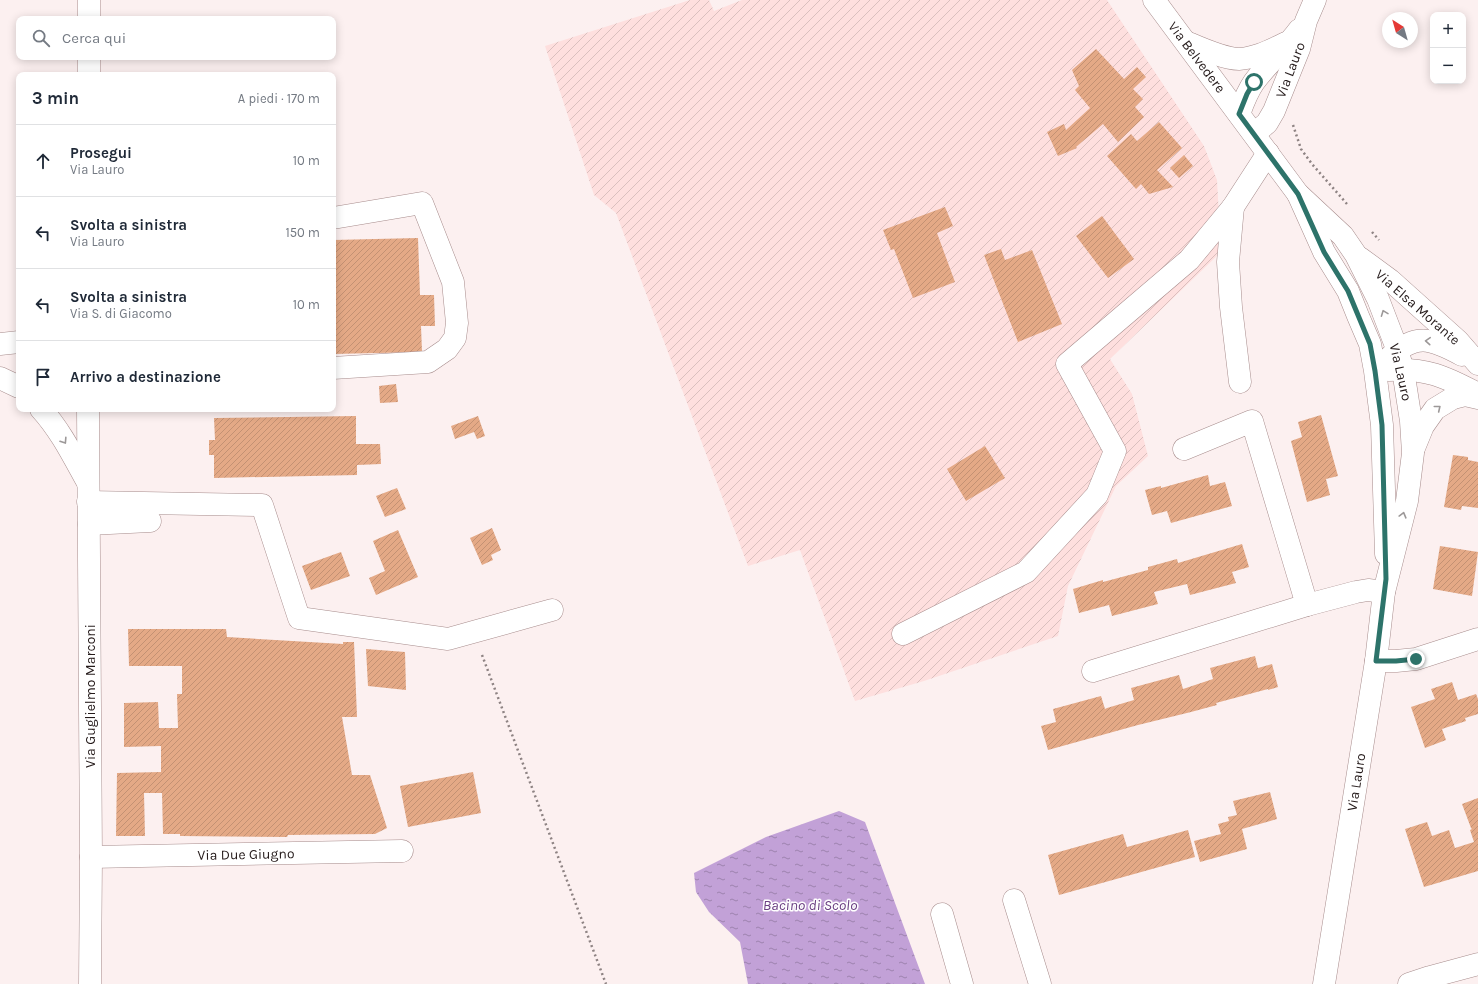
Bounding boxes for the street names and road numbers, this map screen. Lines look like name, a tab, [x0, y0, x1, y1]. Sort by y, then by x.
street label: Via Belvedere	[1164, 18, 1229, 96]
street label: Via Lauro	[1272, 40, 1309, 101]
street label: Via Elsa Morante	[1372, 266, 1463, 349]
street label: Via Lauro	[1386, 342, 1415, 403]
street label: Via Guglielmo Marconi	[82, 624, 99, 768]
street label: Via Lauro	[1344, 752, 1369, 812]
street label: Via Due Giugno	[197, 845, 295, 864]

